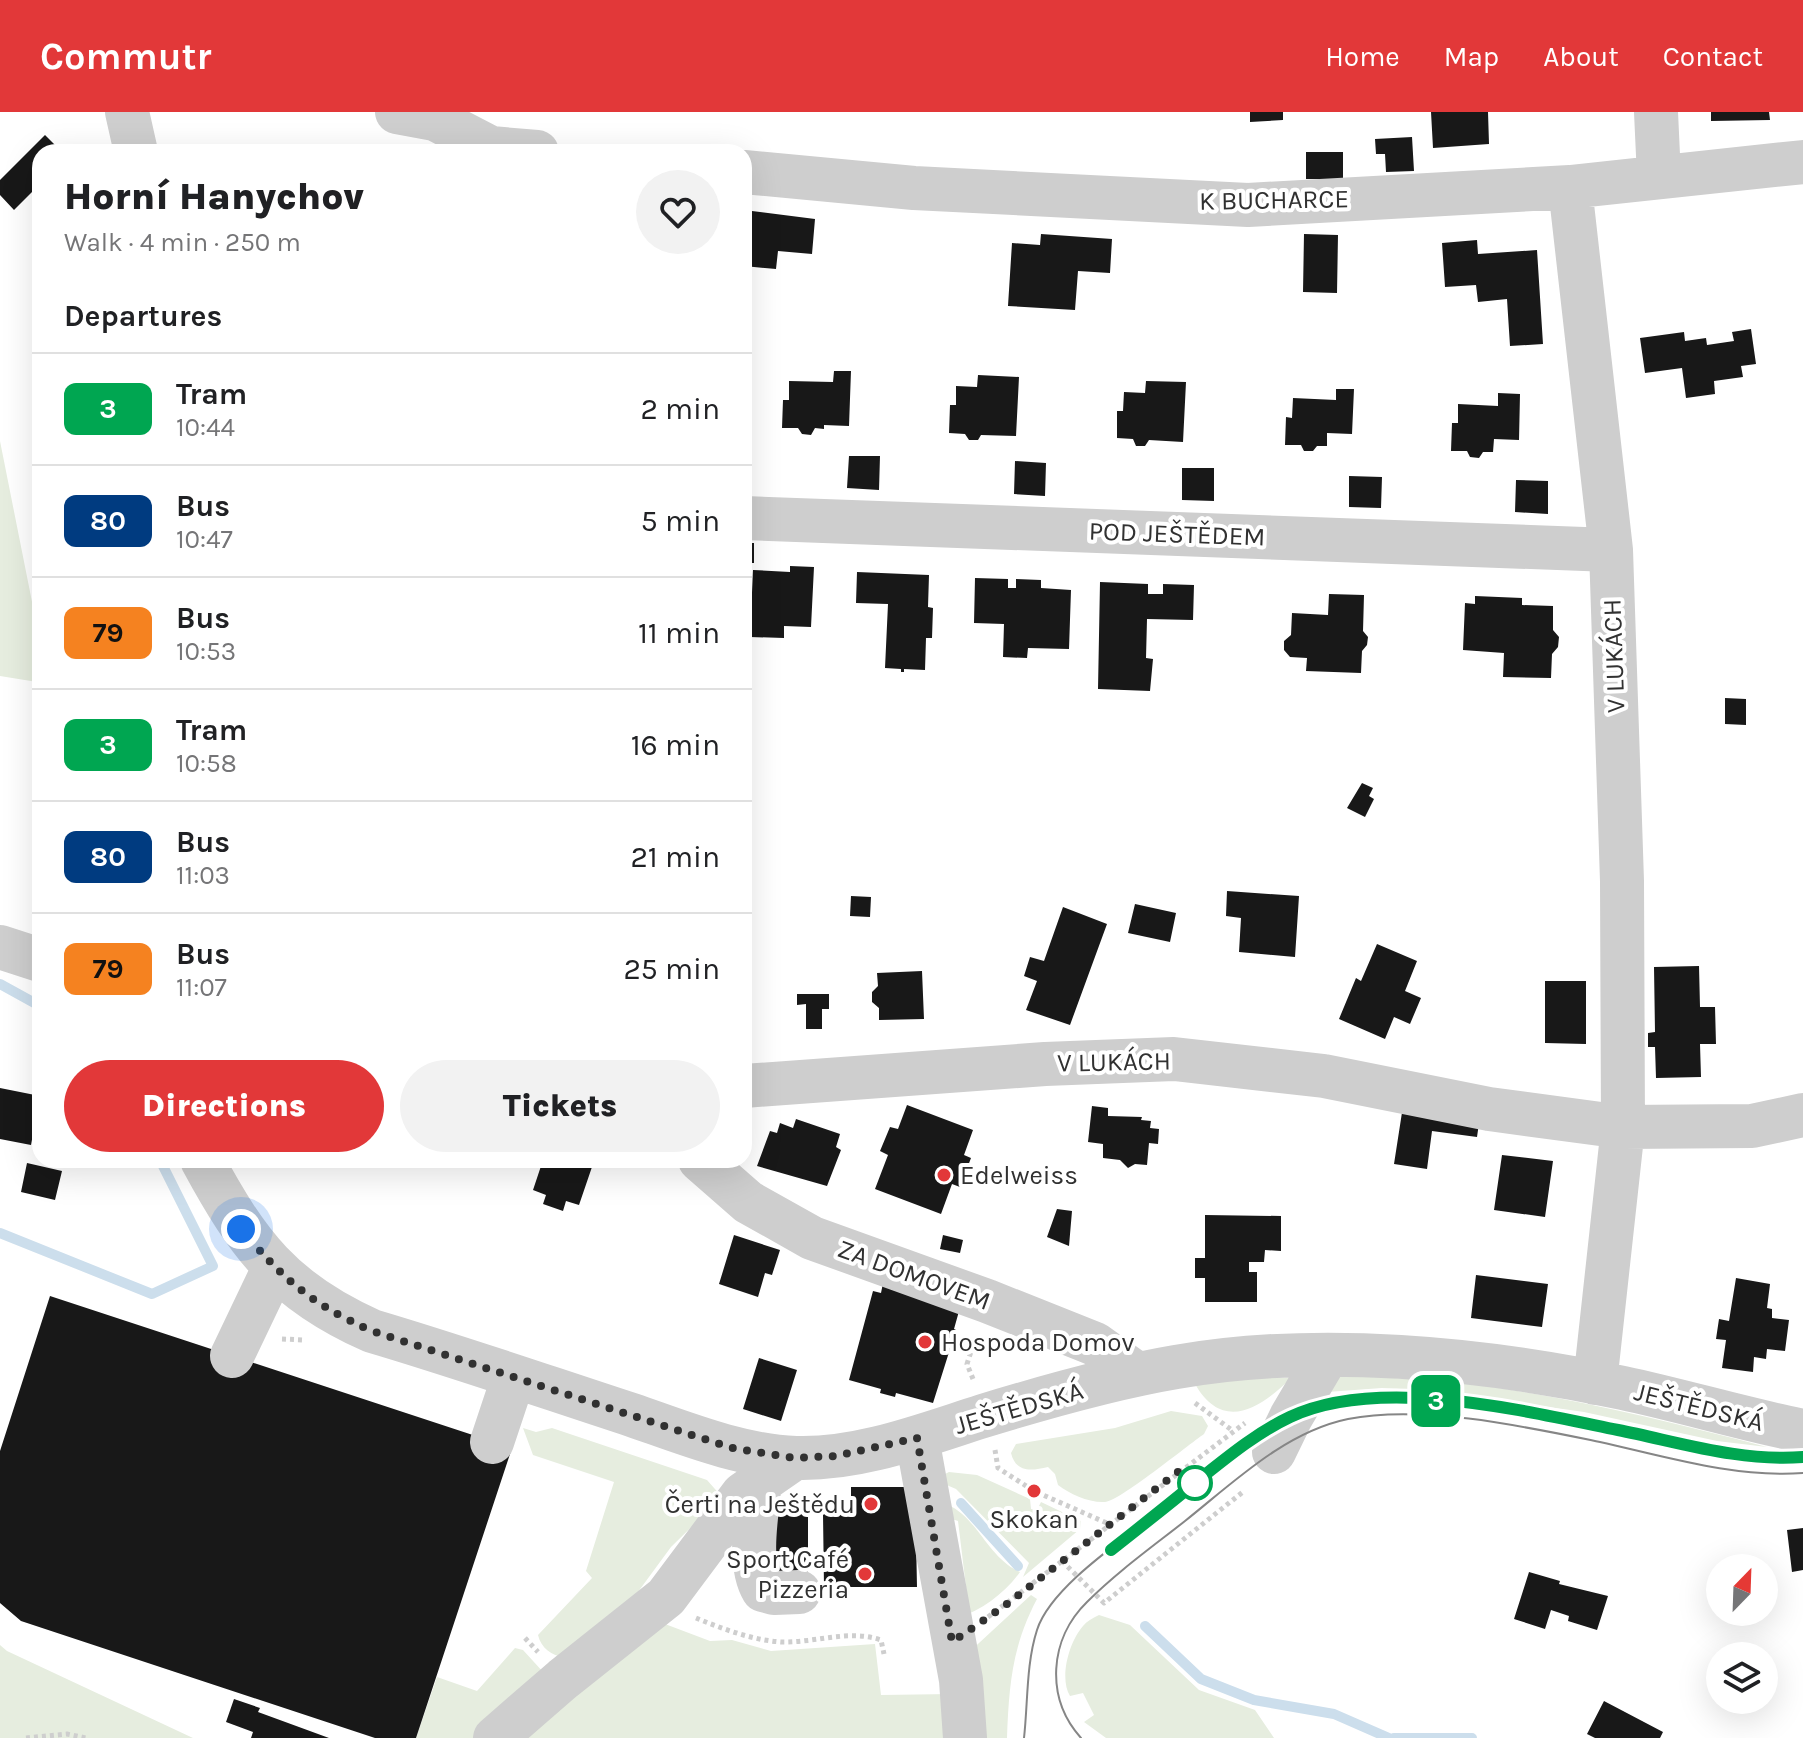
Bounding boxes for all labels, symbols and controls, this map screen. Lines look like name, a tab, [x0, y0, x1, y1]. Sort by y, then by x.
text: Commutr	[40, 34, 211, 79]
text: Home	[1325, 40, 1400, 73]
text: Map	[1444, 40, 1499, 73]
text: About	[1543, 40, 1619, 73]
text: Contact	[1663, 40, 1763, 73]
button: heart	[636, 170, 720, 254]
text: Horní Hanychov	[64, 174, 364, 219]
street label: K BUCHARCE	[1199, 183, 1349, 217]
text: Walk · 4 min · 250 m	[64, 227, 301, 258]
text: Departures	[64, 298, 222, 334]
text: Tram	[176, 376, 247, 412]
text: 2 min	[640, 391, 720, 427]
text: 3	[99, 392, 117, 425]
text: 10:44	[176, 412, 235, 443]
text: Bus	[176, 488, 230, 524]
text: 5 min	[641, 503, 720, 539]
text: 80	[90, 504, 126, 537]
street label: POD JEŠTĚDEM	[1088, 514, 1266, 553]
text: 10:47	[176, 524, 233, 555]
street label: V LUKÁCH	[1596, 599, 1631, 714]
text: Bus	[176, 600, 230, 636]
text: 11 min	[638, 615, 720, 651]
text: 79	[92, 616, 124, 649]
text: 10:53	[176, 636, 236, 667]
text: Tram	[176, 712, 247, 748]
text: 16 min	[631, 727, 720, 763]
text: 3	[99, 728, 117, 761]
text: 10:58	[176, 748, 237, 779]
text: Bus	[176, 824, 230, 860]
text: 21 min	[630, 839, 720, 875]
text: 80	[90, 840, 126, 873]
text: 11:03	[176, 860, 230, 891]
text: Bus	[176, 936, 230, 972]
text: 25 min	[623, 951, 720, 987]
text: 79	[92, 952, 124, 985]
text: 11:07	[176, 972, 227, 1003]
street label: V LUKÁCH	[1057, 1045, 1171, 1078]
button: Directions	[64, 1060, 384, 1152]
button: Tickets	[400, 1060, 720, 1152]
place label: Edelweiss	[960, 1160, 1078, 1191]
marker: Edelweiss	[935, 1166, 953, 1184]
your location	[221, 1209, 261, 1249]
street label: ZA DOMOVEM	[833, 1233, 995, 1317]
place label: Hospoda Domov	[941, 1327, 1135, 1358]
marker: Hospoda Domov	[916, 1333, 934, 1351]
street label: JEŠTĚDSKÁ	[951, 1374, 1087, 1441]
line badge: 3	[1410, 1375, 1462, 1427]
street label: JEŠTĚDSKÁ	[1631, 1375, 1767, 1438]
text: 3	[1427, 1384, 1445, 1417]
unlabelled marker	[1178, 1466, 1212, 1500]
marker: Skokan	[1025, 1482, 1043, 1500]
place label: Čerti na Ještědu	[665, 1488, 855, 1520]
marker: Čerti na Ještědu	[862, 1495, 880, 1513]
place label: Skokan	[989, 1504, 1079, 1535]
place label: Sport Café Pizzeria	[726, 1544, 849, 1605]
north arrow	[1706, 1554, 1778, 1626]
map controls	[1706, 1554, 1778, 1714]
marker: Sport Café Pizzeria	[856, 1565, 874, 1583]
button: layers	[1706, 1642, 1778, 1714]

